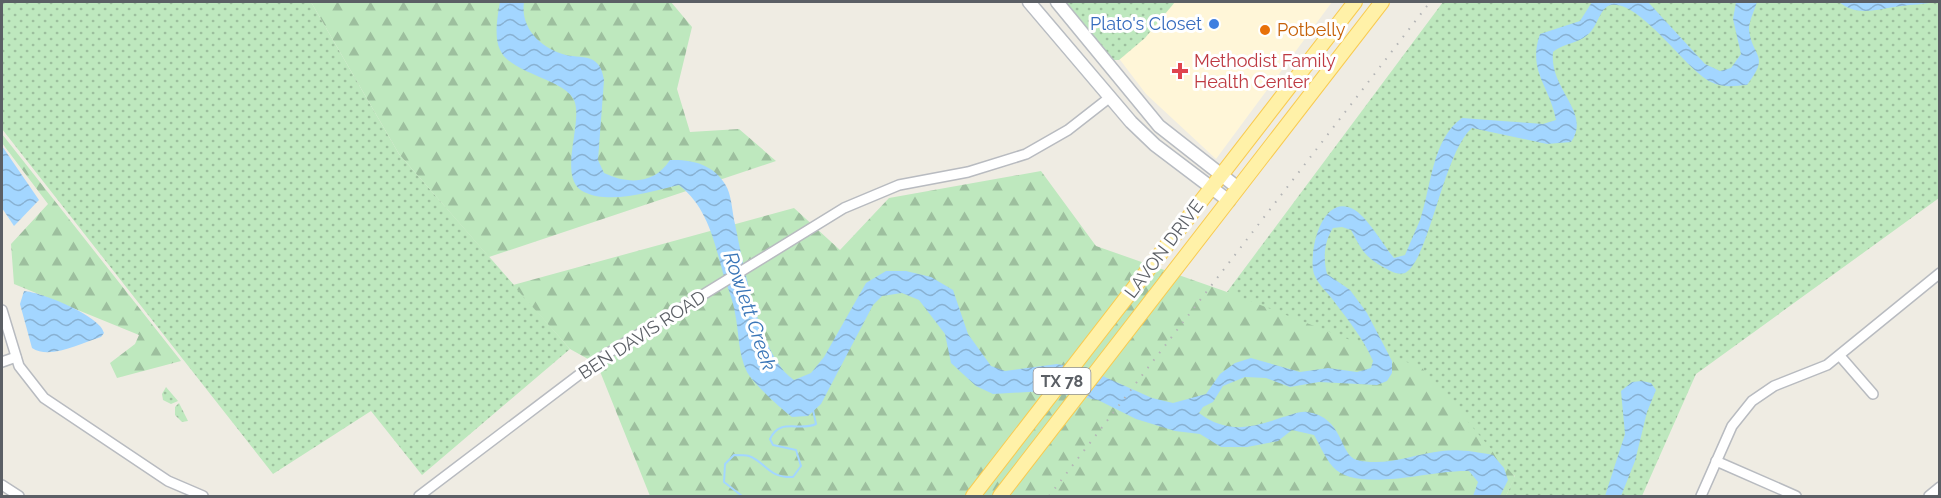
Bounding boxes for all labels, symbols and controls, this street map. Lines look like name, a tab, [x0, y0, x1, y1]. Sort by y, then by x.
place label: Plato's Closet	[1090, 13, 1202, 34]
marker: Plato's Closet	[1207, 17, 1221, 31]
place label: Potbelly	[1277, 19, 1346, 40]
marker: Potbelly	[1258, 23, 1272, 37]
place label: Methodist Family Health Center	[1194, 50, 1336, 92]
marker: Methodist Family Health Center	[1171, 62, 1189, 80]
street label: LAVON DRIVE	[1120, 195, 1207, 302]
water label: Rowlett Creek	[718, 249, 782, 374]
street label: BEN DAVIS ROAD	[574, 286, 709, 383]
road number: TX 78	[1034, 368, 1090, 394]

